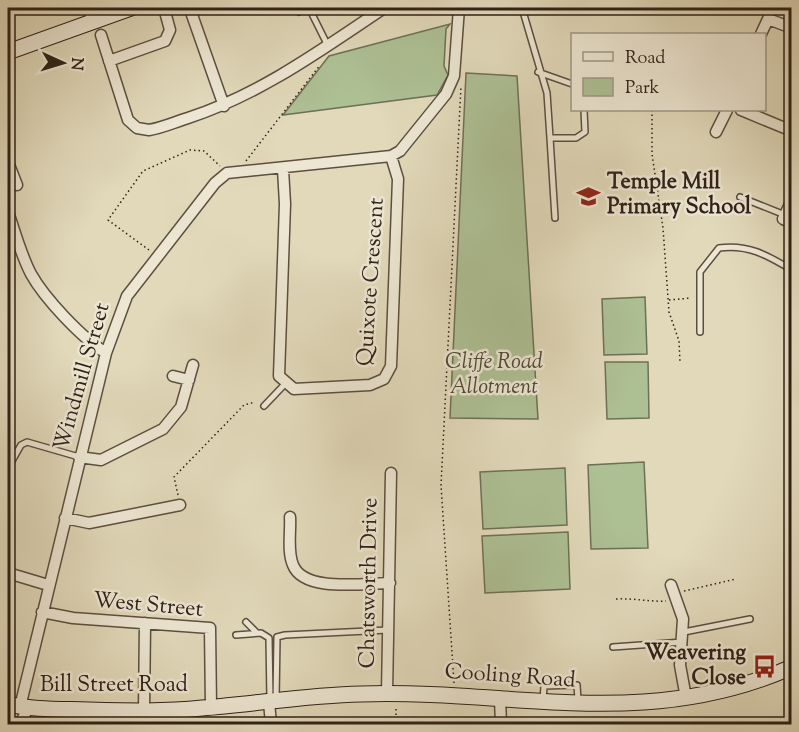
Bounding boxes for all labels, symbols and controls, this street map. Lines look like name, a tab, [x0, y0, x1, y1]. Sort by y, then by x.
north arrow	[33, 33, 93, 93]
legend	[571, 33, 766, 111]
text: Road	[625, 46, 665, 72]
text: N	[64, 57, 87, 71]
text: Park	[625, 76, 660, 102]
place label: Temple Mill Primary School	[607, 167, 752, 224]
school or university icon: Temple Mill Primary School	[576, 183, 602, 209]
street label: Quixote Crescent	[350, 196, 394, 367]
street label: Windmill Street	[47, 299, 120, 455]
park label: Cliffe Road Allotment	[445, 347, 543, 404]
street label: Chatsworth Drive	[353, 497, 387, 669]
street label: West Street	[92, 585, 205, 627]
place label: Weavering Close	[644, 638, 746, 695]
bus stop icon: Weavering Close	[751, 654, 777, 680]
street label: Cooling Road	[443, 656, 577, 698]
street label: Bill Street Road	[40, 670, 188, 702]

